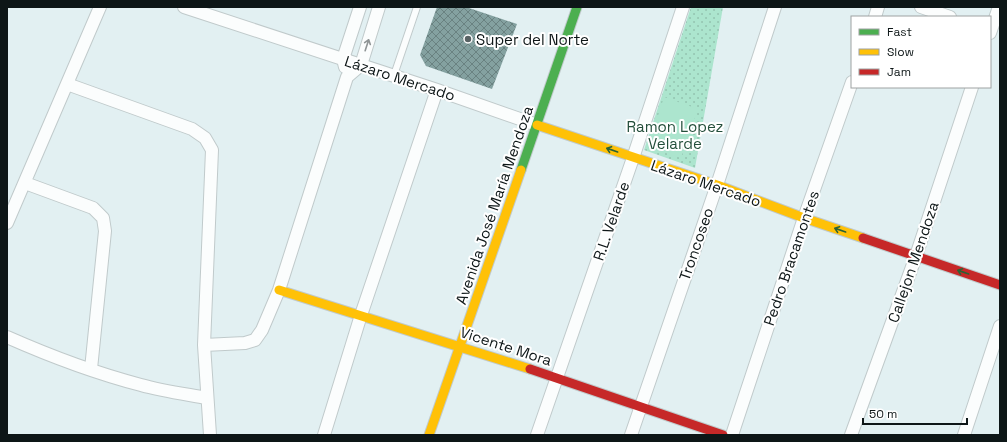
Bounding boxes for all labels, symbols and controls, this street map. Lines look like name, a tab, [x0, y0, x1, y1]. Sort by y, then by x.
legend	[851, 16, 991, 88]
text: Fast	[887, 24, 912, 40]
place label: Super del Norte	[476, 30, 589, 49]
marker: Super del Norte	[463, 34, 473, 44]
one-way arrow	[364, 39, 371, 52]
text: Slow	[887, 44, 914, 60]
street label: Lázaro Mercado	[342, 51, 458, 105]
text: Jam	[887, 64, 911, 80]
street label: Avenida José María Mendoza	[451, 103, 537, 307]
park label: Ramon Lopez Velarde	[627, 117, 723, 153]
one-way arrow	[606, 146, 618, 154]
street label: Lázaro Mercado	[648, 155, 764, 211]
street label: R.L. Velarde	[589, 179, 633, 263]
street label: Pedro Bracamontes	[759, 188, 823, 328]
street label: Callejon Mendoza	[883, 199, 943, 325]
street label: Troncoseo	[675, 205, 717, 283]
one-way arrow	[834, 226, 846, 234]
one-way arrow	[957, 268, 969, 276]
street label: Vicente Mora	[458, 322, 555, 370]
scale bar	[863, 400, 967, 426]
text: 50 m	[869, 406, 897, 422]

